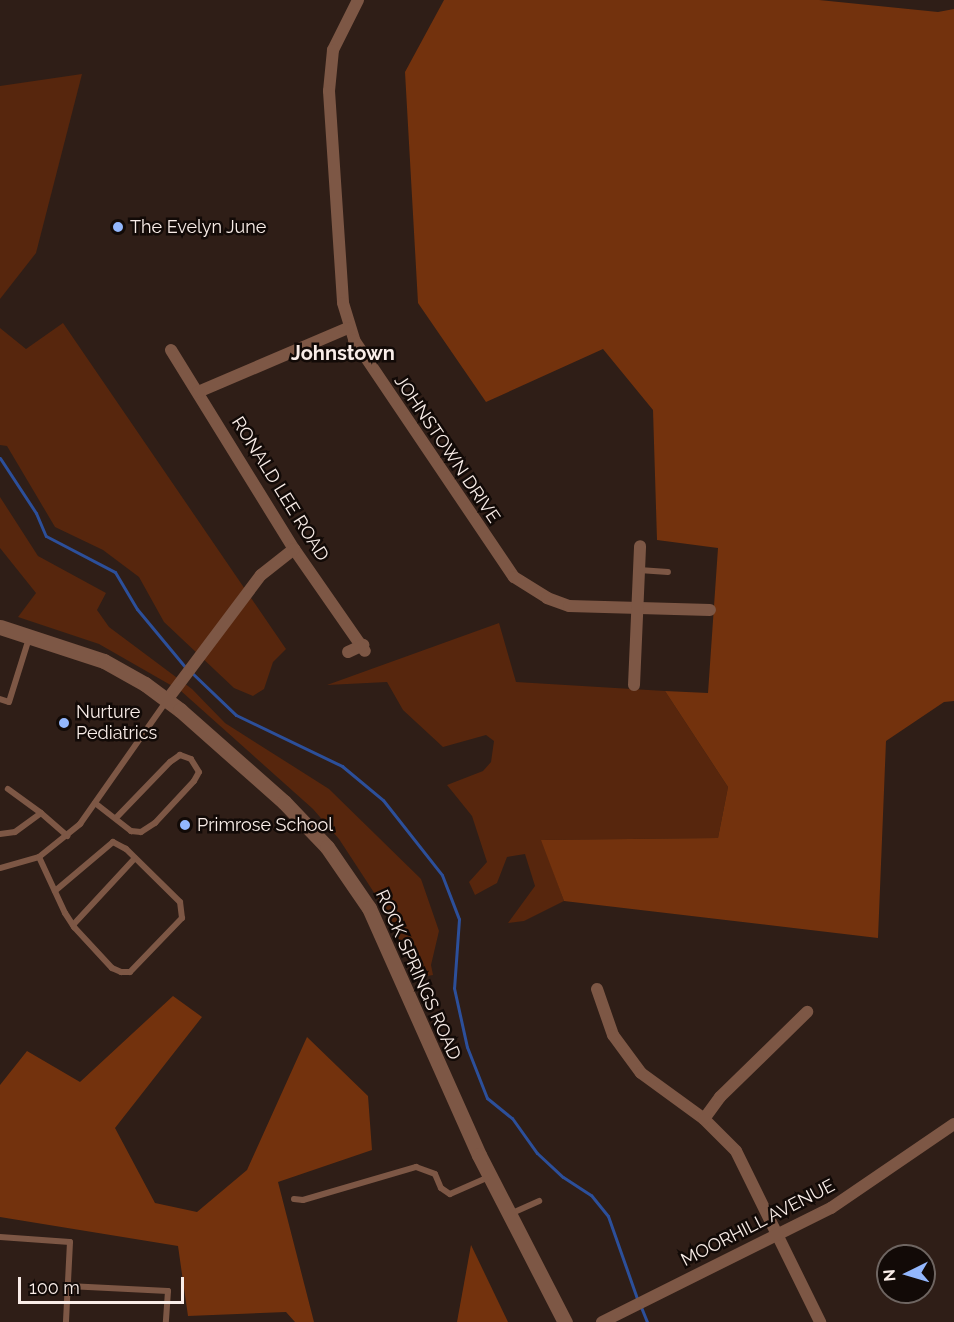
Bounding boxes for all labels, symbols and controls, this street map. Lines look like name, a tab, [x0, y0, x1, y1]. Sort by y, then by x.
place label: The Evelyn June	[130, 216, 267, 238]
marker: The Evelyn June	[111, 220, 125, 234]
district label: Johnstown	[291, 341, 395, 365]
street label: JOHNSTOWN DRIVE	[390, 371, 504, 527]
street label: RONALD LEE ROAD	[227, 413, 333, 565]
place label: Nurture Pediatrics	[76, 702, 157, 744]
marker: Nurture Pediatrics	[57, 716, 71, 730]
place label: Primrose School	[197, 814, 333, 836]
marker: Primrose School	[178, 818, 192, 832]
street label: ROCK SPRINGS ROAD	[371, 886, 465, 1064]
street label: MOORHILL AVENUE	[677, 1175, 839, 1271]
north arrow	[876, 1244, 936, 1304]
scale bar	[21, 1265, 188, 1303]
text: N	[880, 1269, 900, 1282]
text: 100 m	[29, 1277, 80, 1298]

